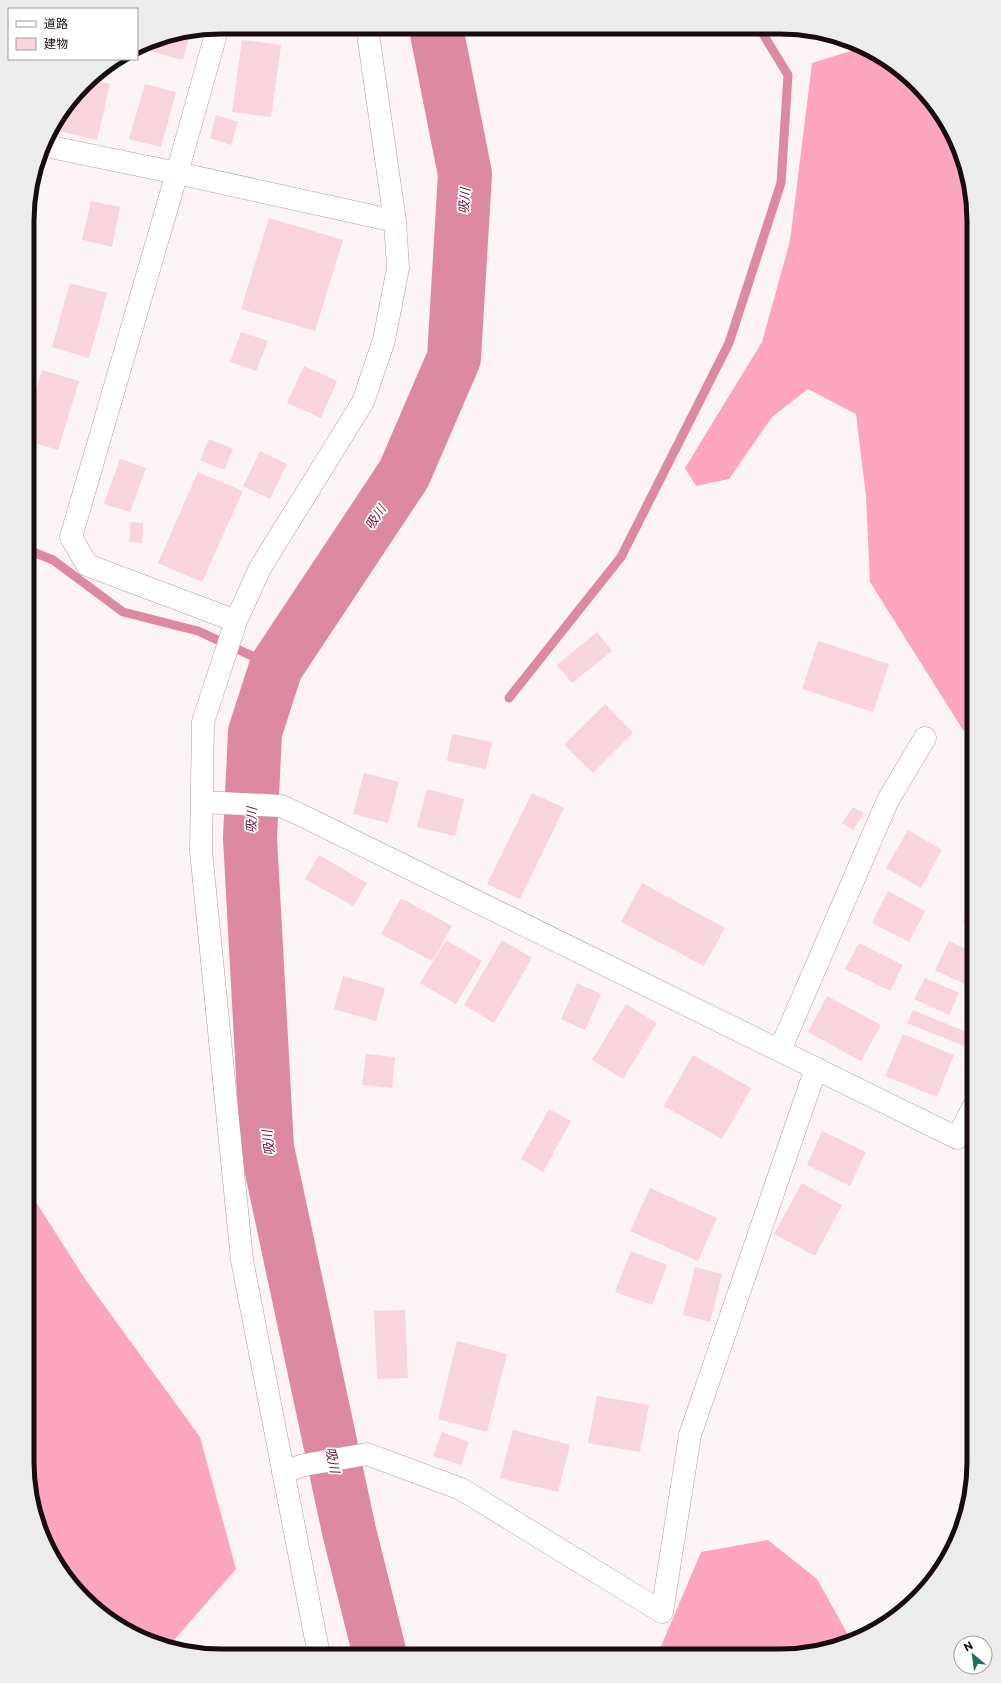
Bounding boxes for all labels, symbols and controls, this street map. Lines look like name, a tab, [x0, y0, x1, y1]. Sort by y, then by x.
legend	[8, 8, 138, 60]
text: 道路	[44, 16, 68, 30]
text: 建物	[44, 36, 68, 50]
water label: 吸川	[455, 185, 473, 215]
water label: 吸川	[361, 500, 390, 532]
water label: 吸川	[243, 805, 260, 833]
water label: 吸川	[258, 1127, 278, 1157]
water label: 吸川	[322, 1446, 344, 1476]
north arrow	[953, 1635, 993, 1675]
text: N	[961, 1638, 975, 1654]

